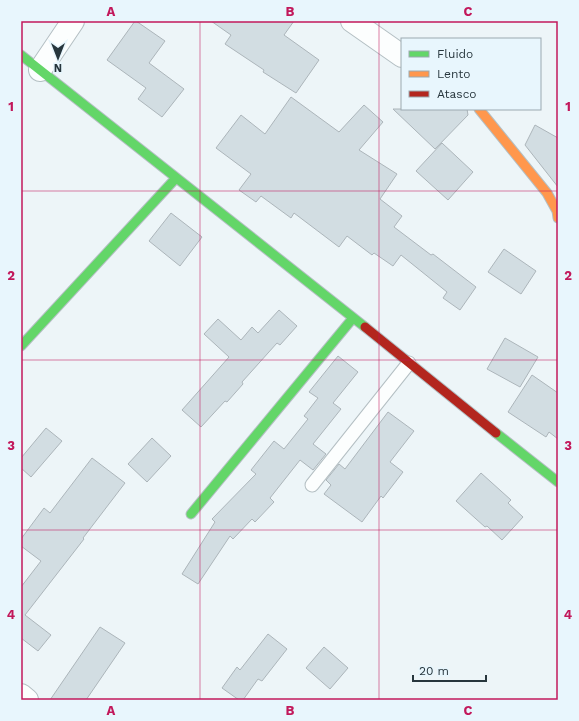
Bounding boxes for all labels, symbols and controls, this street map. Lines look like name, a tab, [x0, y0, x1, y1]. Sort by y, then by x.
text: A	[107, 4, 116, 19]
text: B	[286, 4, 295, 19]
text: C	[464, 4, 473, 19]
north arrow	[38, 38, 78, 78]
legend	[401, 38, 541, 110]
text: Fluido	[437, 47, 473, 61]
text: N	[54, 61, 62, 74]
text: Lento	[437, 67, 471, 81]
text: Atasco	[437, 87, 477, 101]
text: 1	[8, 99, 14, 114]
text: 1	[565, 99, 571, 114]
text: 2	[7, 268, 15, 283]
text: 2	[564, 268, 572, 283]
text: 3	[7, 438, 15, 453]
text: 3	[564, 438, 572, 453]
text: 4	[7, 607, 16, 622]
text: 4	[564, 607, 573, 622]
scale bar	[413, 657, 486, 683]
text: 20 m	[419, 664, 449, 678]
text: A	[107, 703, 116, 718]
text: B	[286, 703, 295, 718]
text: C	[464, 703, 473, 718]

